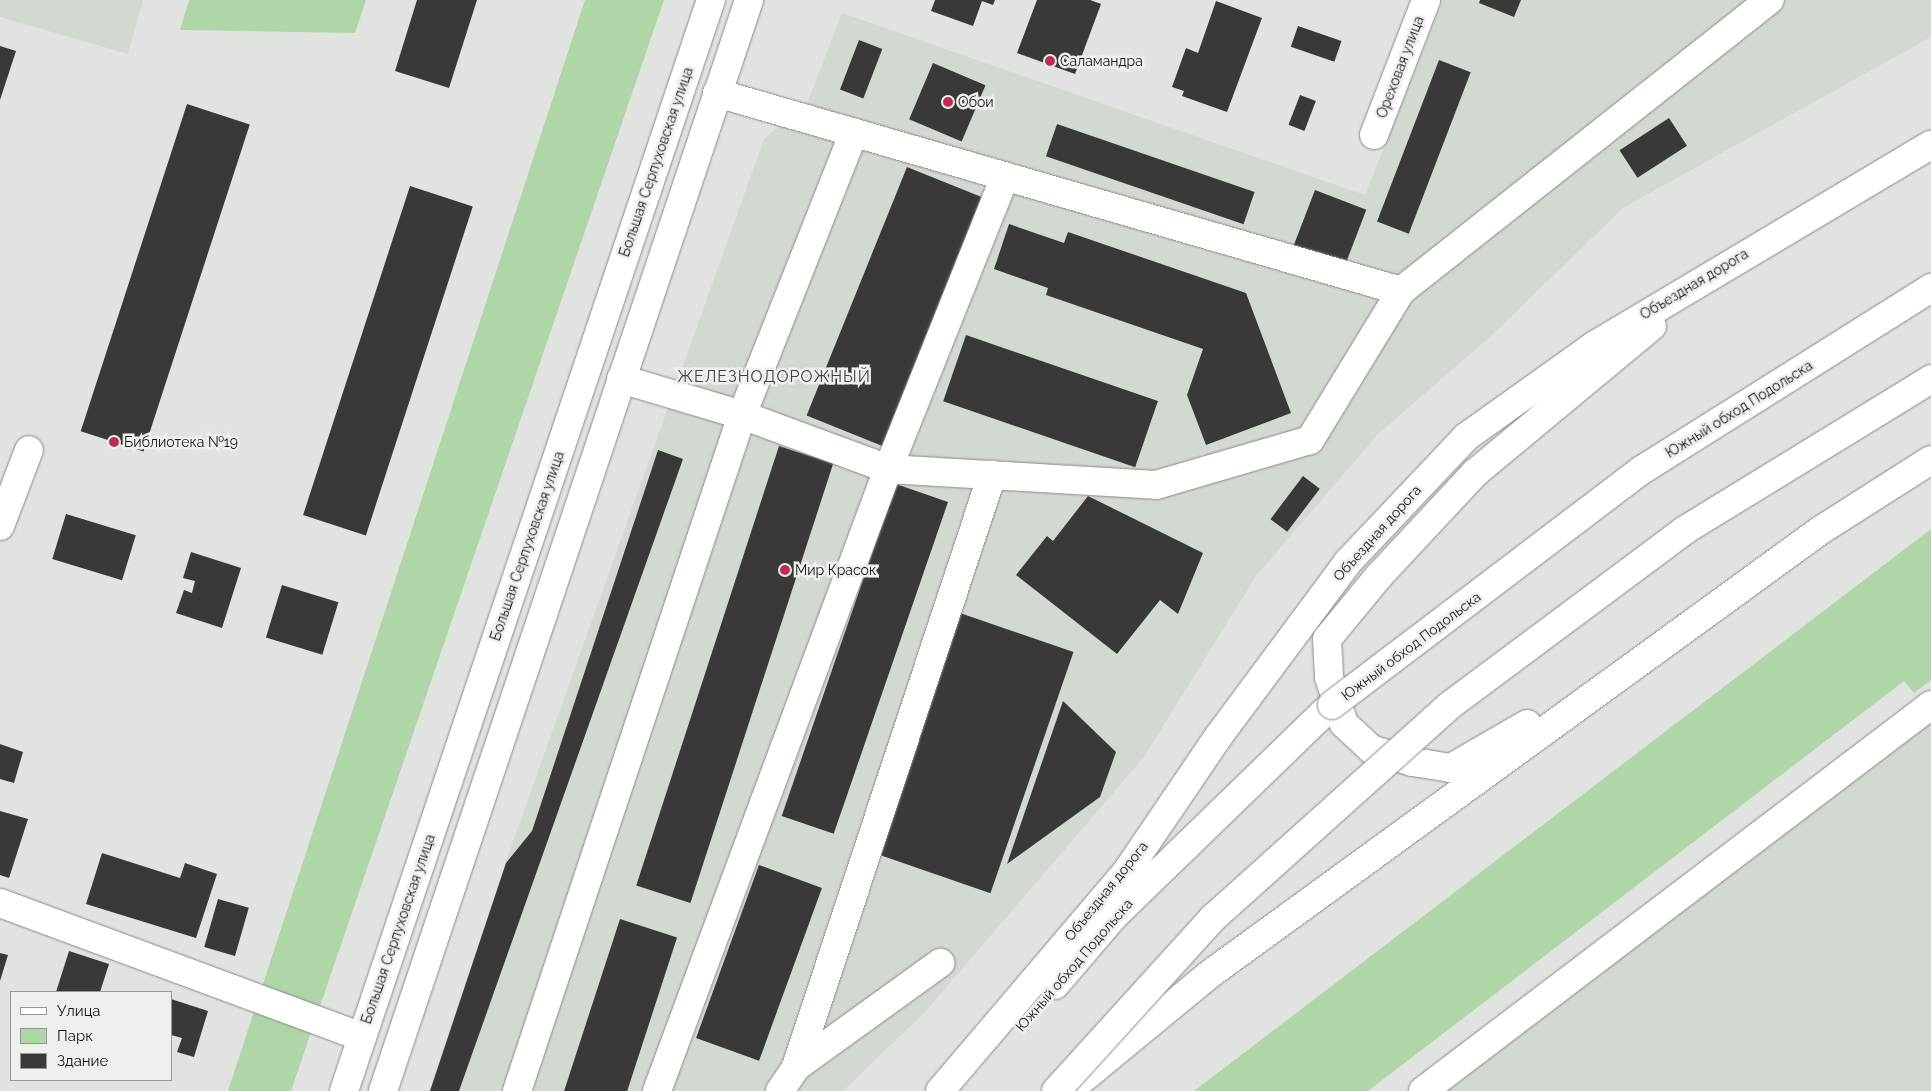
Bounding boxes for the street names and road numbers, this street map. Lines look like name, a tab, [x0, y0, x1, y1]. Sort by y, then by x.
street label: Ореховая улица	[1373, 13, 1427, 121]
street label: Большая Серпуховская улица	[616, 65, 696, 259]
street label: Объездная дорога	[1637, 245, 1751, 323]
street label: Южный обход Подольска	[1662, 357, 1816, 461]
street label: Большая Серпуховская улица	[487, 449, 567, 643]
street label: Объездная дорога	[1330, 482, 1424, 584]
street label: Южный обход Подольска	[1338, 588, 1484, 704]
street label: Большая Серпуховская улица	[358, 832, 438, 1026]
street label: Объездная дорога	[1061, 838, 1151, 944]
street label: Южный обход Подольска	[1012, 895, 1136, 1035]

